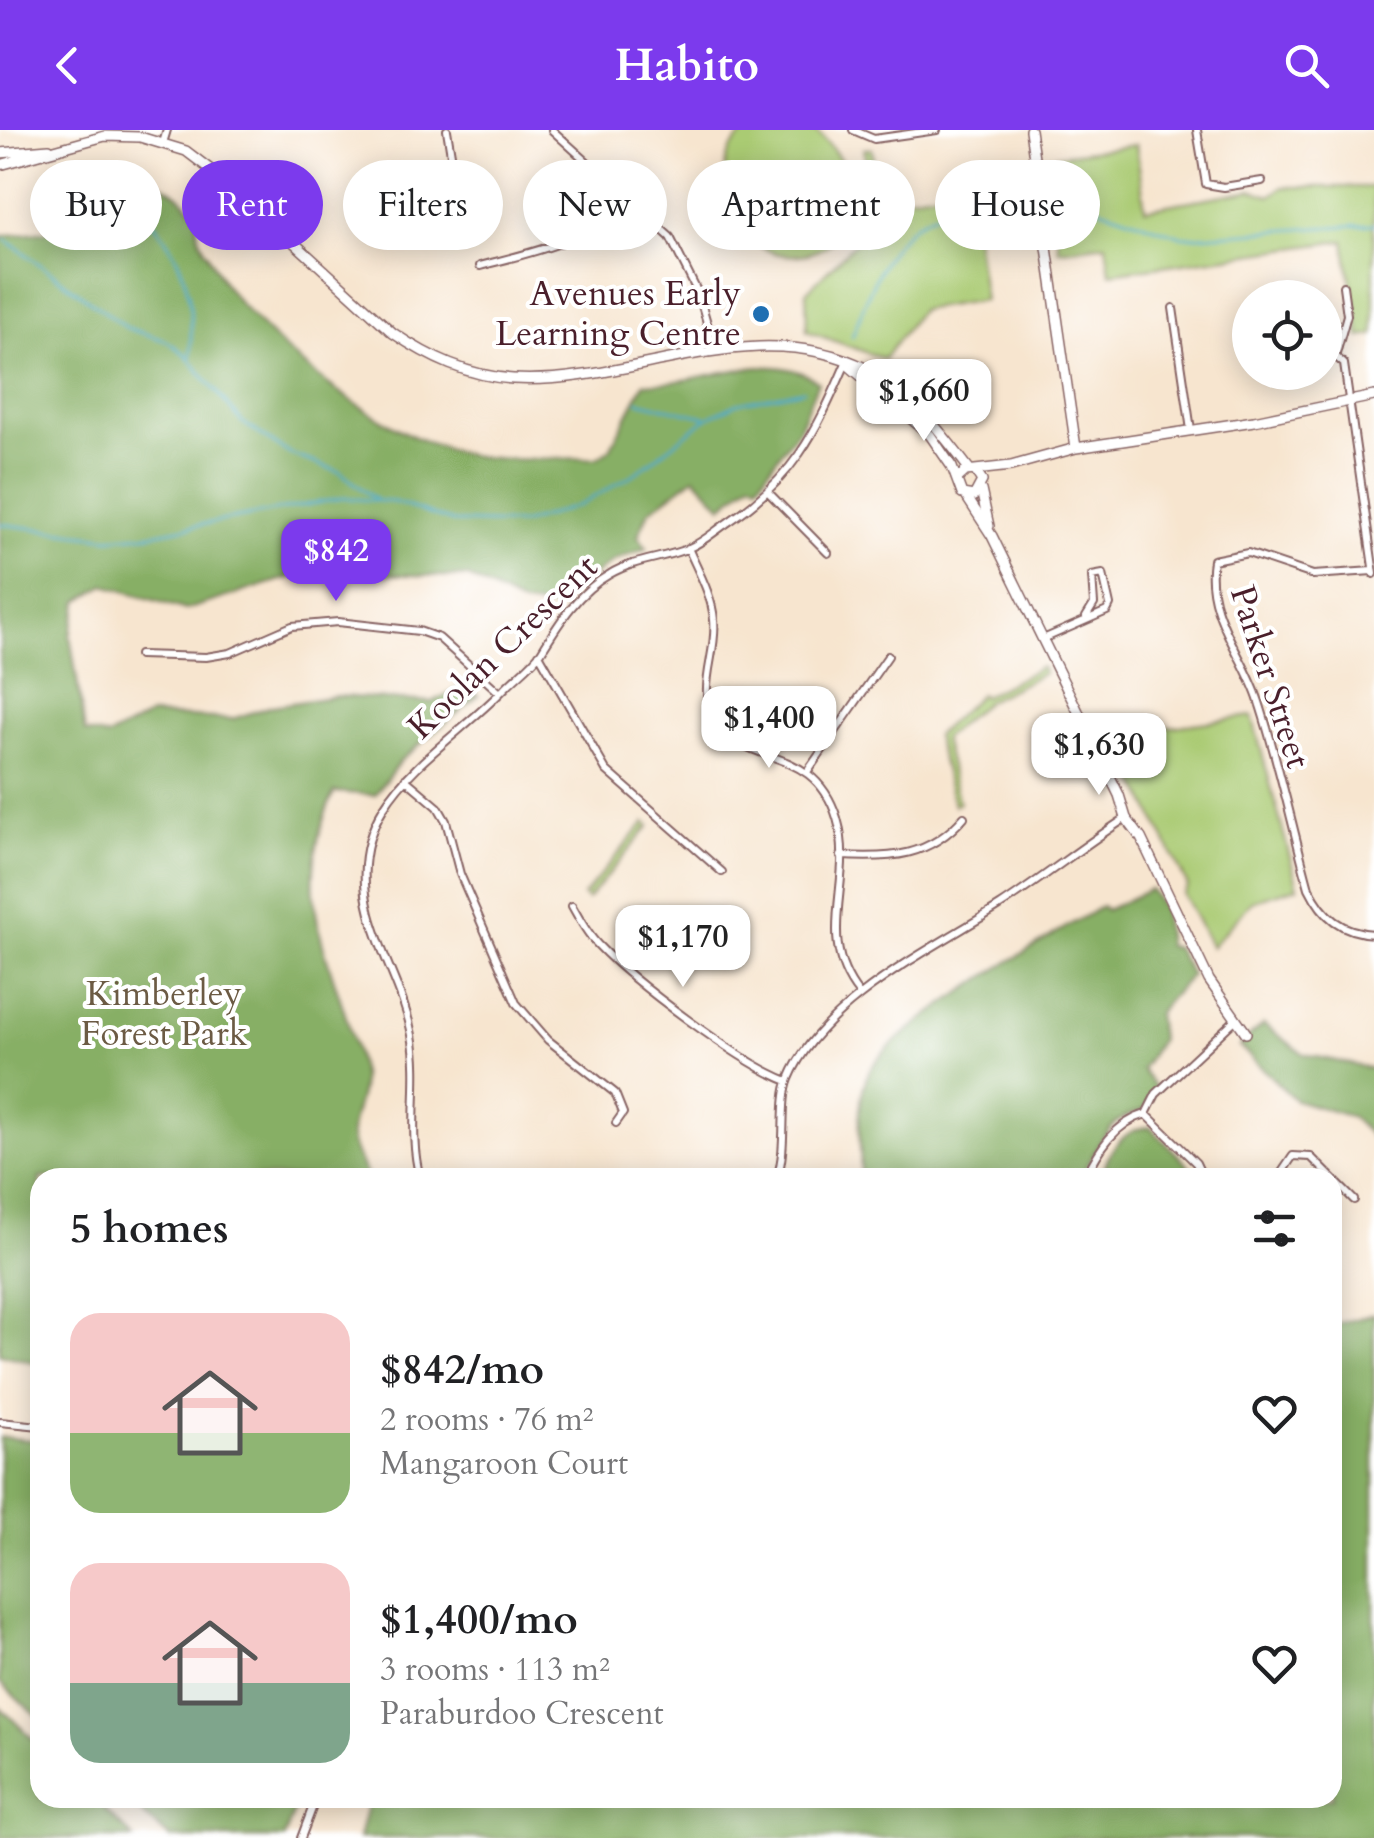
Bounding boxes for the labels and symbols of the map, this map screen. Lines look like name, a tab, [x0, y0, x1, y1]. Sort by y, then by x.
place label: Avenues Early Learning Centre	[495, 270, 741, 358]
marker: Avenues Early Learning Centre	[750, 303, 772, 325]
pin: $1,660	[843, 359, 1005, 444]
pin: $842	[277, 519, 395, 604]
street label: Koolan Crescent	[397, 544, 609, 750]
street label: Parker Street	[1218, 579, 1322, 775]
pin: $1,400	[688, 686, 850, 771]
pin: $1,630	[1018, 713, 1180, 798]
pin: $1,170	[602, 905, 764, 990]
park label: Kimberley Forest Park	[80, 970, 248, 1058]

